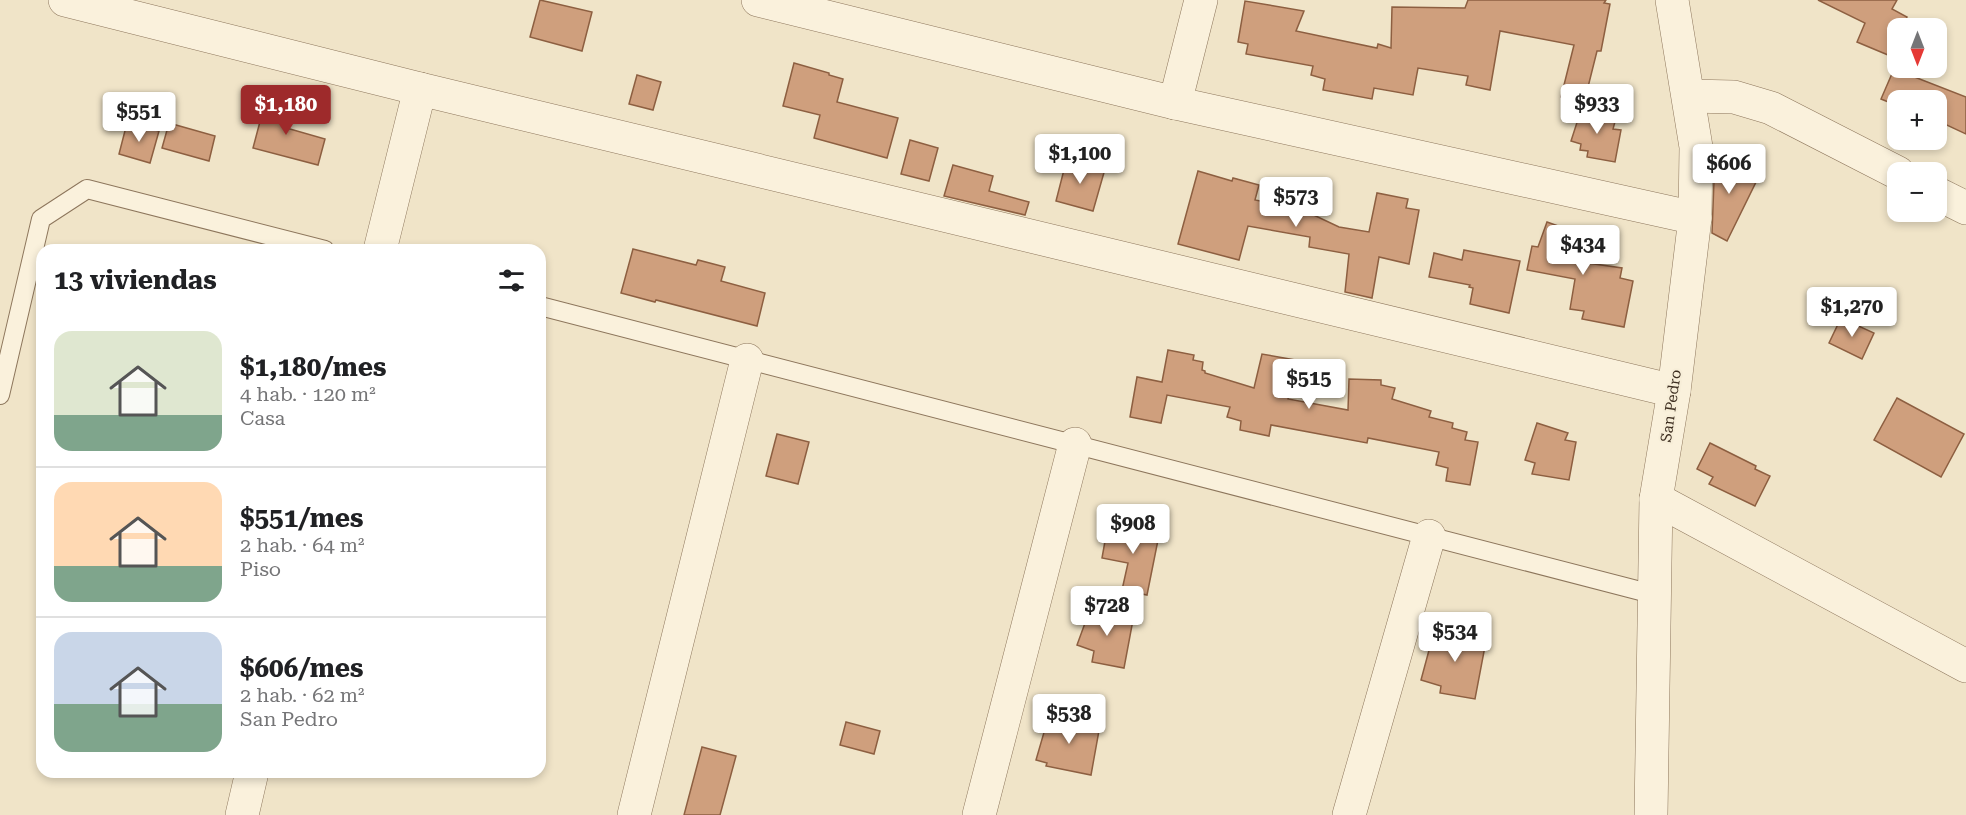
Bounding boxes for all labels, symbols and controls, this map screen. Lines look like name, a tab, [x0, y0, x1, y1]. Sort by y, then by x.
north arrow	[1887, 18, 1947, 78]
map controls	[1887, 18, 1947, 222]
pin: $933	[1561, 84, 1633, 135]
pin: $1,180	[237, 85, 335, 136]
button: +	[1887, 90, 1947, 150]
text: $933	[1575, 91, 1619, 115]
pin: $551	[103, 92, 175, 143]
text: $1,180	[255, 92, 317, 116]
text: $551	[117, 99, 161, 123]
pin: $1,100	[1031, 134, 1129, 185]
text: $1,100	[1049, 141, 1111, 165]
pin: $606	[1693, 144, 1765, 195]
text: $606	[1707, 151, 1751, 175]
button: −	[1887, 162, 1947, 222]
pin: $573	[1260, 177, 1332, 228]
text: $573	[1274, 184, 1318, 208]
pin: $434	[1547, 225, 1619, 276]
text: $434	[1561, 232, 1605, 256]
icon: filters	[495, 264, 528, 297]
text: 13 viviendas	[54, 265, 217, 295]
pin: $1,270	[1803, 287, 1901, 338]
text: $1,270	[1821, 294, 1883, 318]
text: $1,180/mes	[240, 352, 386, 382]
icon: home	[102, 355, 174, 427]
pin: $515	[1273, 359, 1345, 410]
text: $515	[1287, 366, 1331, 390]
street label: San Pedro	[1657, 368, 1685, 444]
text: 4 hab. · 120 m²	[240, 382, 376, 406]
text: Casa	[240, 406, 285, 430]
text: $551/mes	[240, 503, 363, 533]
pin: $908	[1097, 504, 1169, 555]
icon: home	[102, 506, 174, 578]
text: $908	[1111, 511, 1155, 535]
text: 2 hab. · 64 m²	[240, 533, 364, 557]
text: Piso	[240, 557, 281, 581]
pin: $728	[1071, 586, 1143, 637]
text: $728	[1085, 593, 1129, 617]
pin: $534	[1419, 612, 1491, 663]
text: $534	[1433, 619, 1477, 643]
text: $606/mes	[240, 653, 363, 683]
icon: home	[102, 656, 174, 728]
text: 2 hab. · 62 m²	[240, 683, 364, 707]
pin: $538	[1033, 694, 1105, 745]
text: $538	[1047, 701, 1091, 725]
text: San Pedro	[240, 707, 338, 731]

